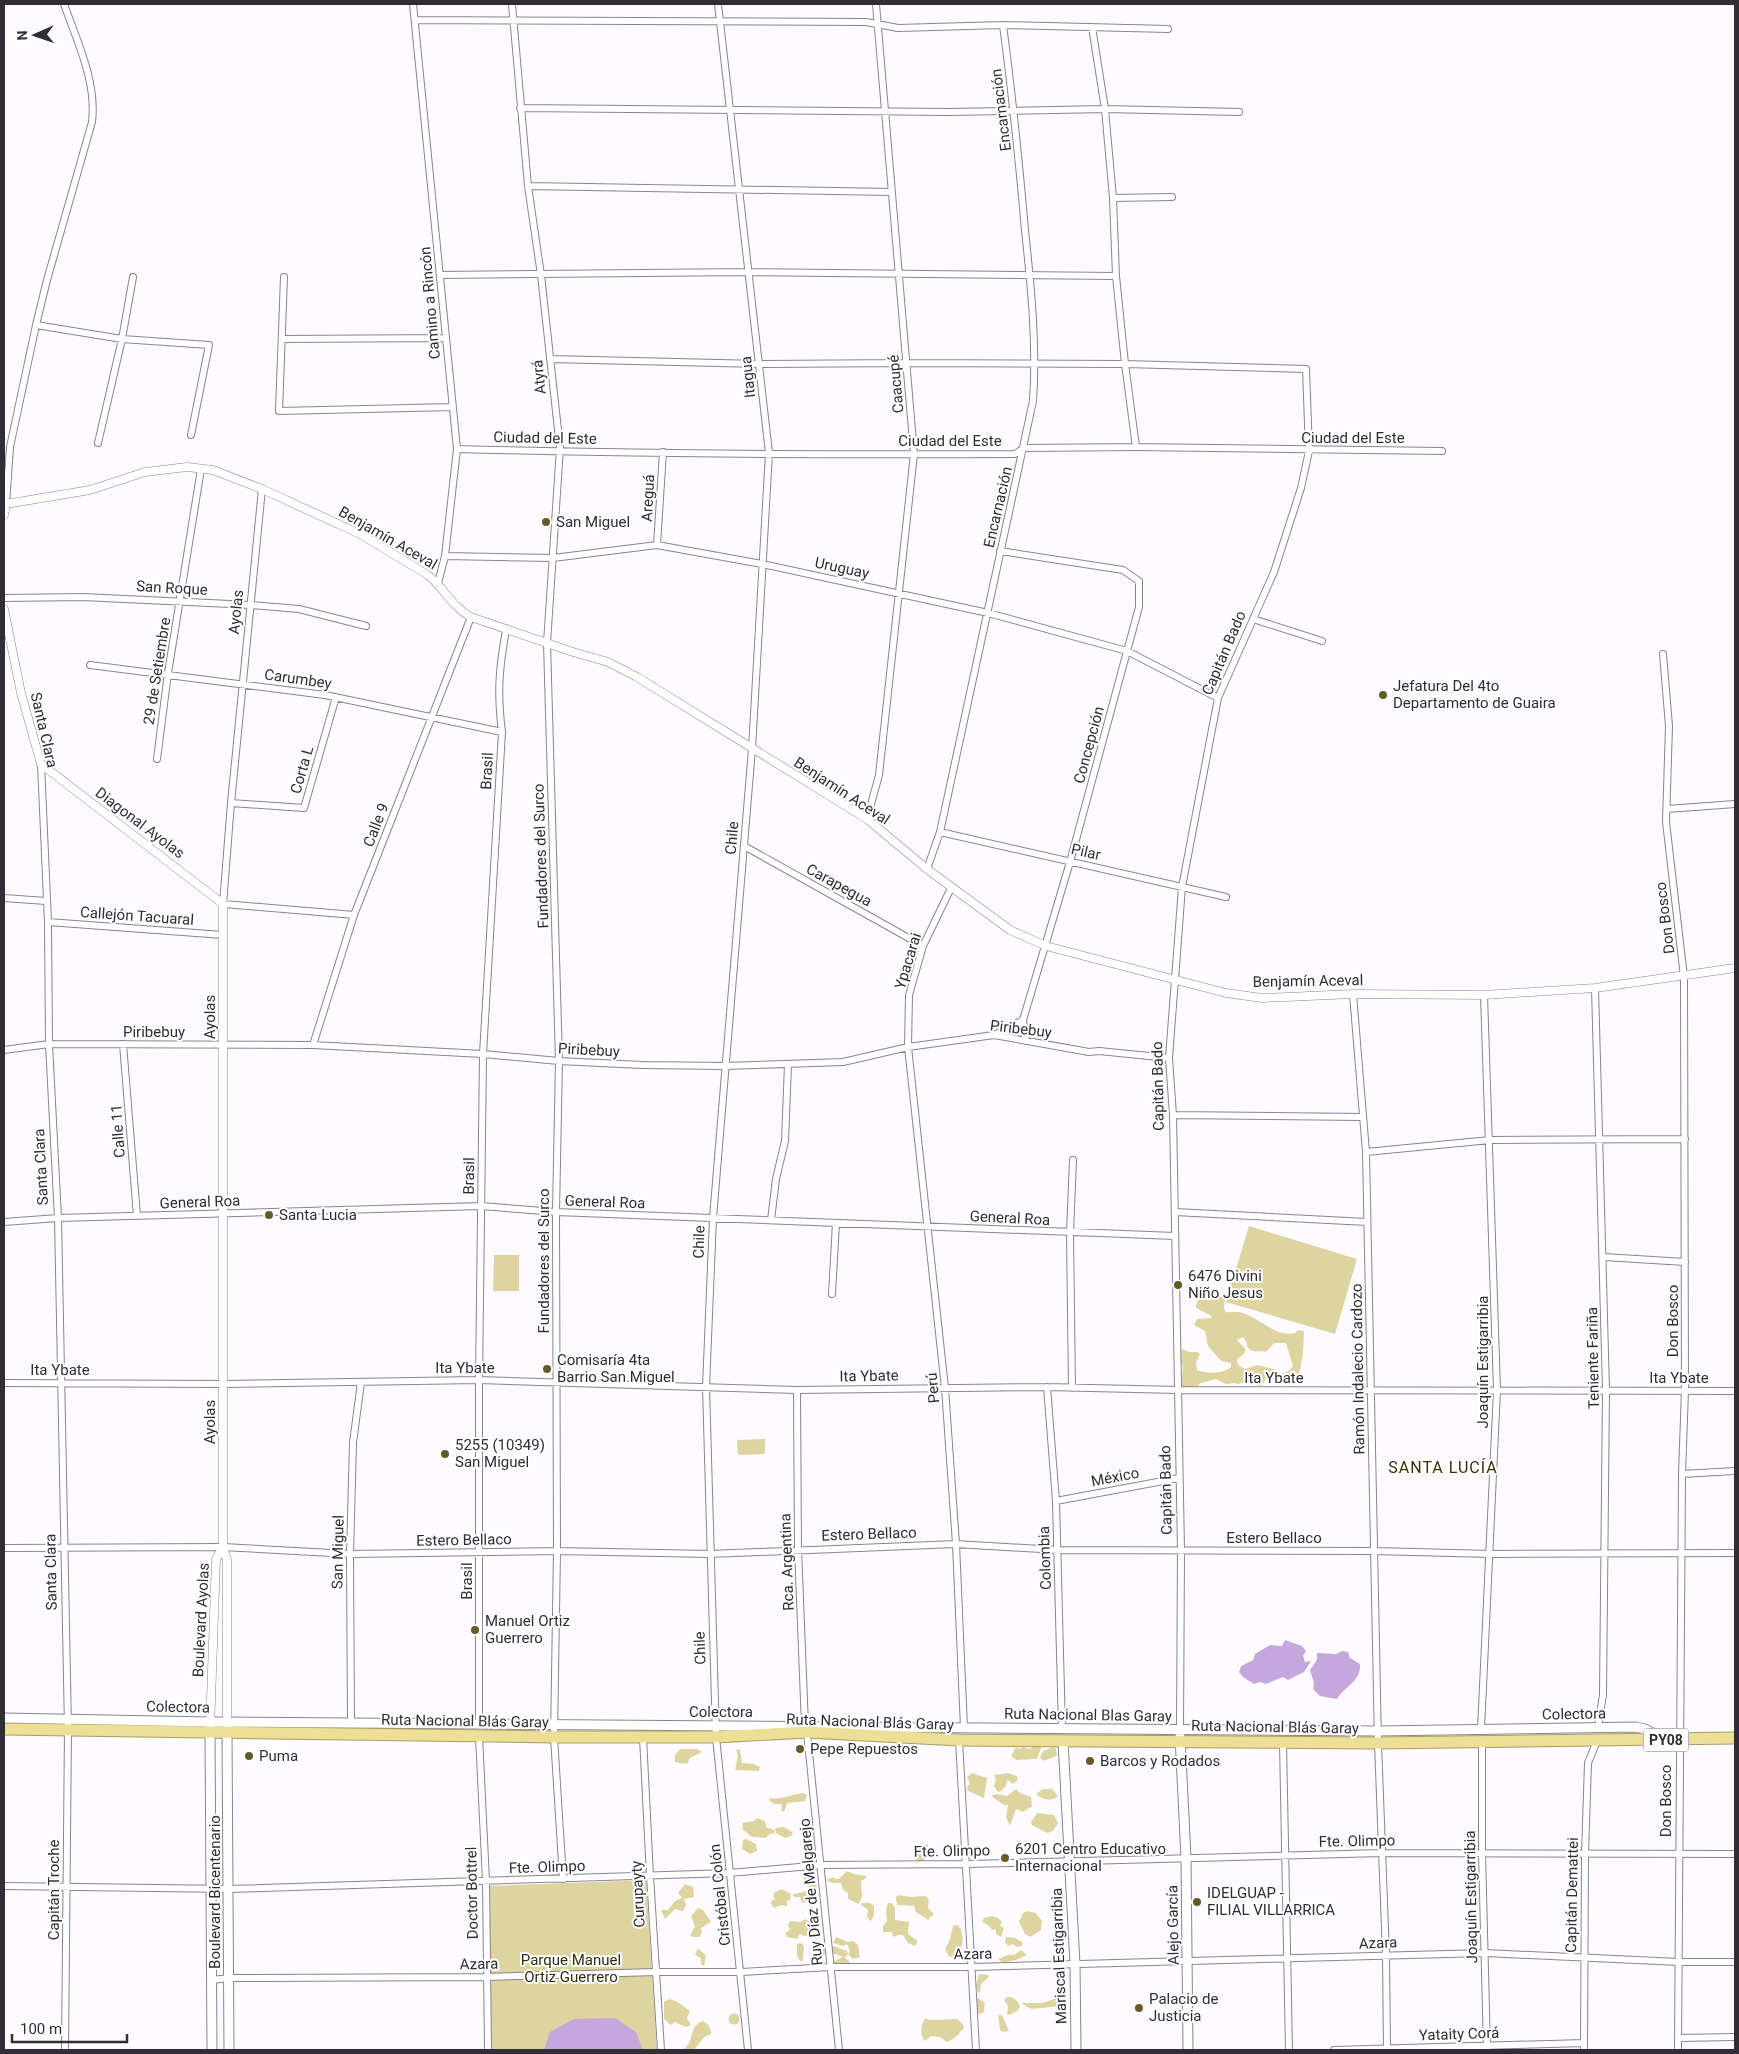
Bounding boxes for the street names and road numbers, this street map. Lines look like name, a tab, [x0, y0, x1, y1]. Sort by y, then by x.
street label: Encarnación	[987, 68, 1015, 152]
street label: Camino a Rincón	[416, 246, 444, 360]
street label: Caacupé	[884, 354, 908, 414]
street label: Itagua	[737, 355, 759, 399]
street label: Atyrá	[528, 359, 550, 395]
street label: Ciudad del Este	[493, 428, 597, 448]
street label: Ciudad del Este	[1301, 429, 1405, 447]
street label: Ciudad del Este	[898, 432, 1002, 450]
street label: Encarnación	[980, 465, 1016, 549]
street label: Areguá	[638, 474, 658, 522]
street label: Benjamín Aceval	[336, 503, 440, 573]
street label: Uruguay	[813, 553, 871, 583]
street label: San Roque	[136, 577, 208, 599]
street label: Ayolas	[225, 589, 247, 635]
street label: Capitán Bado	[1198, 608, 1250, 698]
street label: 29 de Setiembre	[140, 616, 174, 726]
street label: Carumbey	[263, 665, 333, 693]
street label: Santa Clara	[27, 691, 61, 769]
street label: Concepción	[1070, 704, 1108, 786]
street label: Corta L	[287, 744, 317, 796]
street label: Brasil	[477, 752, 497, 790]
street label: Benjamín Aceval	[791, 753, 893, 829]
street label: Fundadores del Surco	[529, 783, 553, 929]
street label: Diagonal Ayolas	[92, 784, 188, 862]
street label: Calle 9	[359, 801, 393, 849]
street label: Chile	[722, 821, 742, 855]
street label: Pilar	[1069, 840, 1103, 864]
street label: Carapegua	[803, 860, 875, 910]
street label: Don Bosco	[1652, 881, 1678, 955]
street label: Callejón Tacuaral	[79, 903, 195, 929]
street label: Ypacarai	[891, 931, 925, 991]
street label: Benjamín Aceval	[1253, 971, 1363, 991]
street label: Ayolas	[201, 995, 219, 1039]
street label: Piribebuy	[989, 1016, 1053, 1042]
street label: Piribebuy	[123, 1023, 185, 1041]
street label: Piribebuy	[558, 1039, 620, 1061]
street label: Capitán Bado	[1148, 1041, 1168, 1131]
street label: Calle 11	[107, 1104, 129, 1158]
street label: Santa Clara	[30, 1128, 52, 1206]
street label: Brasil	[460, 1157, 478, 1195]
street label: Fundadores del Surco	[535, 1189, 553, 1333]
street label: General Roa	[159, 1192, 241, 1212]
street label: General Roa	[564, 1192, 646, 1212]
street label: General Roa	[969, 1207, 1051, 1229]
street label: Chile	[689, 1225, 709, 1259]
street label: Ramón Indalecio Cardozo	[1348, 1283, 1368, 1455]
street label: Don Bosco	[1664, 1285, 1682, 1357]
street label: Joaquín Estigarribia	[1474, 1296, 1492, 1428]
street label: Teniente Fariña	[1583, 1307, 1603, 1409]
street label: Ita Ybate	[435, 1359, 495, 1377]
street label: Ita Ybate	[30, 1361, 90, 1379]
street label: Ita Ybate	[839, 1366, 899, 1386]
street label: Ita Ybate	[1244, 1369, 1304, 1387]
street label: Ita Ybate	[1649, 1369, 1709, 1387]
street label: Perú	[923, 1372, 943, 1404]
street label: Ayolas	[201, 1400, 219, 1444]
street label: Capitán Bado	[1156, 1445, 1176, 1535]
street label: México	[1089, 1464, 1141, 1490]
street label: Rca. Argentina	[776, 1513, 798, 1611]
street label: San Miguel	[328, 1515, 348, 1589]
street label: Estero Bellaco	[821, 1523, 917, 1545]
street label: Colombia	[1035, 1526, 1055, 1590]
street label: Estero Bellaco	[1226, 1529, 1322, 1547]
street label: Estero Bellaco	[416, 1530, 512, 1550]
street label: Santa Clara	[41, 1534, 61, 1610]
street label: Boulevard Ayolas	[189, 1562, 213, 1678]
street label: Brasil	[458, 1562, 476, 1600]
street label: Chile	[690, 1631, 710, 1665]
street label: Colectora	[146, 1697, 210, 1717]
street label: Colectora	[689, 1703, 753, 1721]
street label: Colectora	[1542, 1704, 1606, 1724]
street label: Ruta Nacional Blas Garay	[1004, 1705, 1172, 1725]
street label: Ruta Nacional Blás Garay	[786, 1710, 954, 1734]
street label: Ruta Nacional Blás Garay	[381, 1711, 549, 1731]
street label: Ruta Nacional Blás Garay	[1191, 1717, 1359, 1737]
road number: PY08	[1644, 1728, 1688, 1752]
street label: Don Bosco	[1657, 1765, 1675, 1837]
street label: Boulevard Bicentenario	[206, 1815, 224, 1969]
street label: Ruy Díaz de Melgarejo	[796, 1818, 826, 1966]
street label: Joaquín Estigarribia	[1461, 1830, 1481, 1964]
street label: Fte. Olimpo	[1319, 1831, 1395, 1851]
street label: Capitán Demattei	[1562, 1837, 1582, 1953]
street label: Capitán Troche	[45, 1840, 63, 1940]
street label: Fte. Olimpo	[914, 1841, 990, 1861]
street label: Cristóbal Colón	[706, 1843, 734, 1947]
street label: Doctor Bottrel	[462, 1847, 482, 1939]
street label: Fte. Olimpo	[508, 1857, 586, 1877]
street label: Curupayty	[627, 1860, 649, 1928]
street label: Alejo García	[1163, 1885, 1183, 1965]
street label: Mariscal Estigarribia	[1048, 1887, 1070, 2025]
street label: Azara	[1358, 1933, 1398, 1953]
street label: Azara	[954, 1945, 992, 1963]
street label: Azara	[460, 1955, 498, 1973]
street label: Yataity Corá	[1419, 2024, 1499, 2044]

